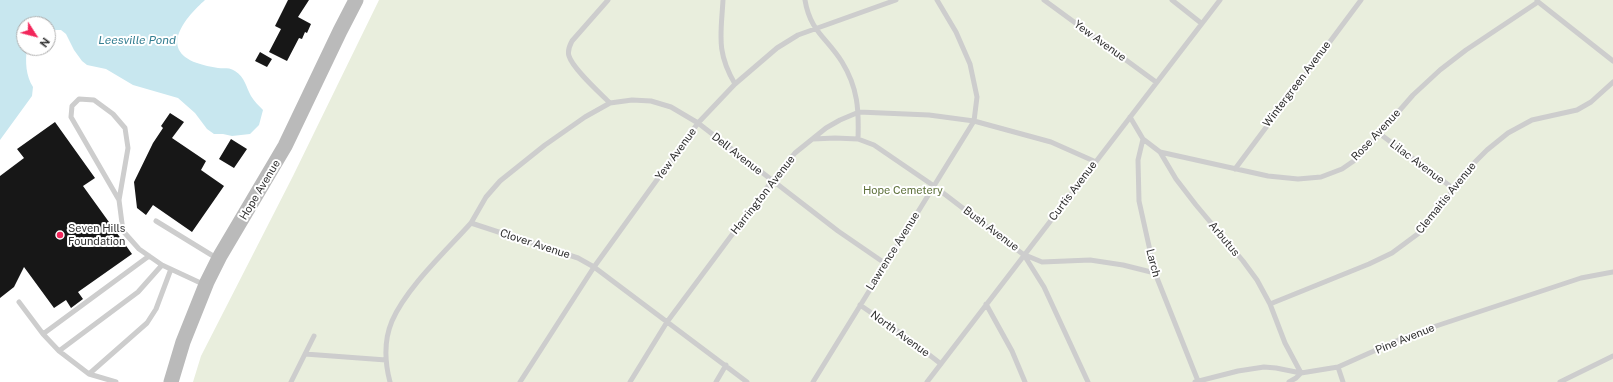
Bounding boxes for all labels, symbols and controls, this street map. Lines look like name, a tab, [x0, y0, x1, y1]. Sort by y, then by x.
north arrow	[16, 16, 56, 56]
street label: Yew Avenue	[1071, 18, 1129, 64]
water label: Leesville Pond	[98, 33, 176, 47]
text: N	[38, 35, 52, 49]
street label: Wintergreen Avenue	[1260, 38, 1334, 130]
street label: Rose Avenue	[1349, 106, 1403, 164]
street label: Yew Avenue	[653, 125, 699, 183]
street label: Dell Avenue	[709, 130, 765, 178]
street label: Lilac Avenue	[1387, 137, 1447, 187]
street label: Harrington Avenue	[728, 153, 798, 237]
street label: Hope Avenue	[237, 158, 283, 222]
street label: Curtis Avenue	[1046, 159, 1100, 223]
street label: Clemaitis Avenue	[1413, 160, 1479, 236]
park label: Hope Cemetery	[863, 184, 943, 198]
street label: Bush Avenue	[961, 204, 1021, 254]
street label: Lawrence Avenue	[864, 209, 922, 293]
street label: Arbutus	[1206, 219, 1242, 259]
place label: Seven Hills Foundation	[68, 222, 125, 248]
street label: Clover Avenue	[498, 226, 572, 262]
marker: Seven Hills Foundation	[55, 230, 65, 240]
street label: Larch	[1143, 247, 1163, 279]
street label: North Avenue	[868, 308, 932, 360]
street label: Pine Avenue	[1373, 321, 1437, 357]

